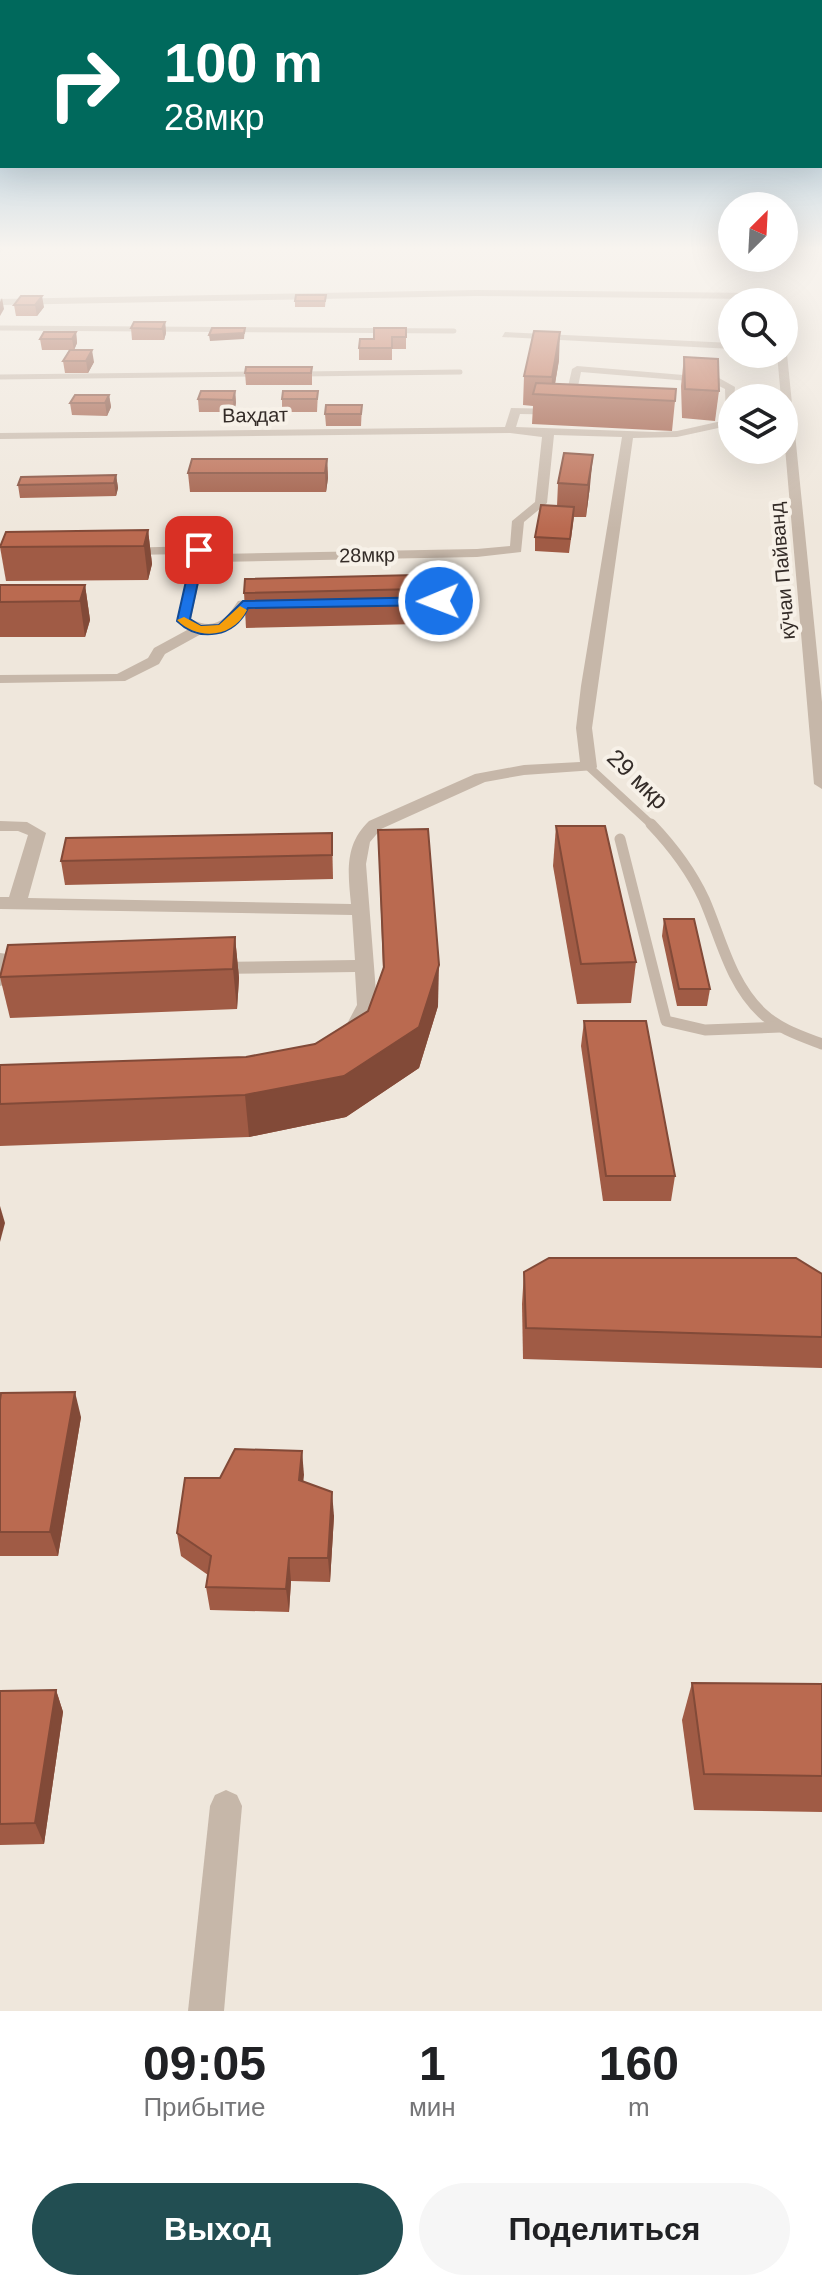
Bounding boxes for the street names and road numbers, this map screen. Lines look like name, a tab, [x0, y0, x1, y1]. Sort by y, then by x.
street label: Ваҳдат	[222, 403, 288, 427]
street label: кӯчаи Пайванд	[765, 501, 799, 641]
street label: 28мкр	[339, 544, 395, 566]
street label: 29 мкр	[602, 744, 674, 814]

